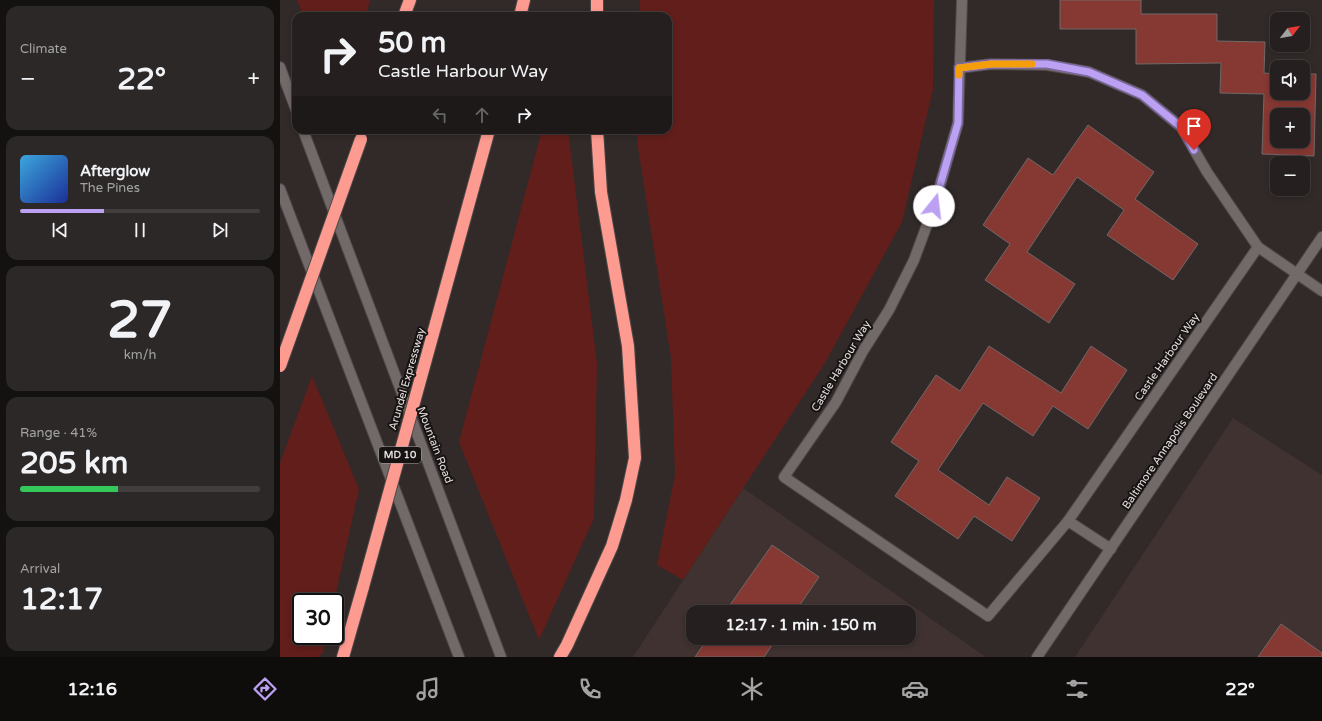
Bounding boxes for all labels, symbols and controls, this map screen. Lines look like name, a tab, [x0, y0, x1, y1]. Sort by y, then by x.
north arrow	[1270, 12, 1310, 52]
map controls	[1270, 12, 1310, 196]
text: 50 m	[378, 26, 446, 60]
icon: right	[312, 28, 364, 80]
text: Climate	[20, 41, 67, 57]
text: Castle Harbour Way	[378, 60, 548, 82]
button: sound	[1270, 60, 1310, 100]
text: 22°	[117, 61, 166, 98]
text: −	[20, 66, 36, 92]
text: +	[248, 66, 260, 92]
icon: left	[429, 104, 451, 126]
icon: ahead	[471, 104, 493, 126]
icon: right	[513, 104, 535, 126]
button: +	[1270, 108, 1310, 148]
pin	[1177, 109, 1211, 150]
icon: arrive	[1183, 115, 1205, 137]
button: −	[1270, 156, 1310, 196]
text: Afterglow	[80, 162, 150, 180]
text: The Pines	[80, 180, 140, 196]
position arrow	[913, 185, 955, 227]
icon: previous	[49, 219, 71, 241]
icon: pause	[129, 219, 151, 241]
icon: next	[209, 219, 231, 241]
text: 27	[107, 289, 173, 352]
street label: Castle Harbour Way	[1132, 311, 1202, 403]
street label: Castle Harbour Way	[809, 318, 873, 414]
street label: Arundel Expressway	[386, 326, 428, 432]
text: km/h	[124, 347, 156, 363]
street label: Baltimore Annapolis Boulevard	[1120, 371, 1220, 511]
street label: Mountain Road	[414, 405, 456, 485]
text: Range · 41%	[20, 425, 97, 441]
text: 205 km	[20, 445, 128, 482]
road number: MD 10	[379, 447, 421, 463]
text: Arrival	[20, 561, 60, 577]
text: 12:17	[20, 581, 103, 618]
speed limit sign: 30	[292, 593, 344, 645]
text: 12:17 · 1 min · 150 m	[726, 616, 876, 634]
icon: directions	[251, 675, 279, 703]
icon: music	[414, 675, 442, 703]
icon: phone	[576, 675, 604, 703]
icon: climate	[738, 675, 766, 703]
icon: car	[901, 675, 929, 703]
icon: filters	[1063, 675, 1091, 703]
text: 12:16	[67, 678, 117, 700]
text: 22°	[1225, 678, 1255, 700]

